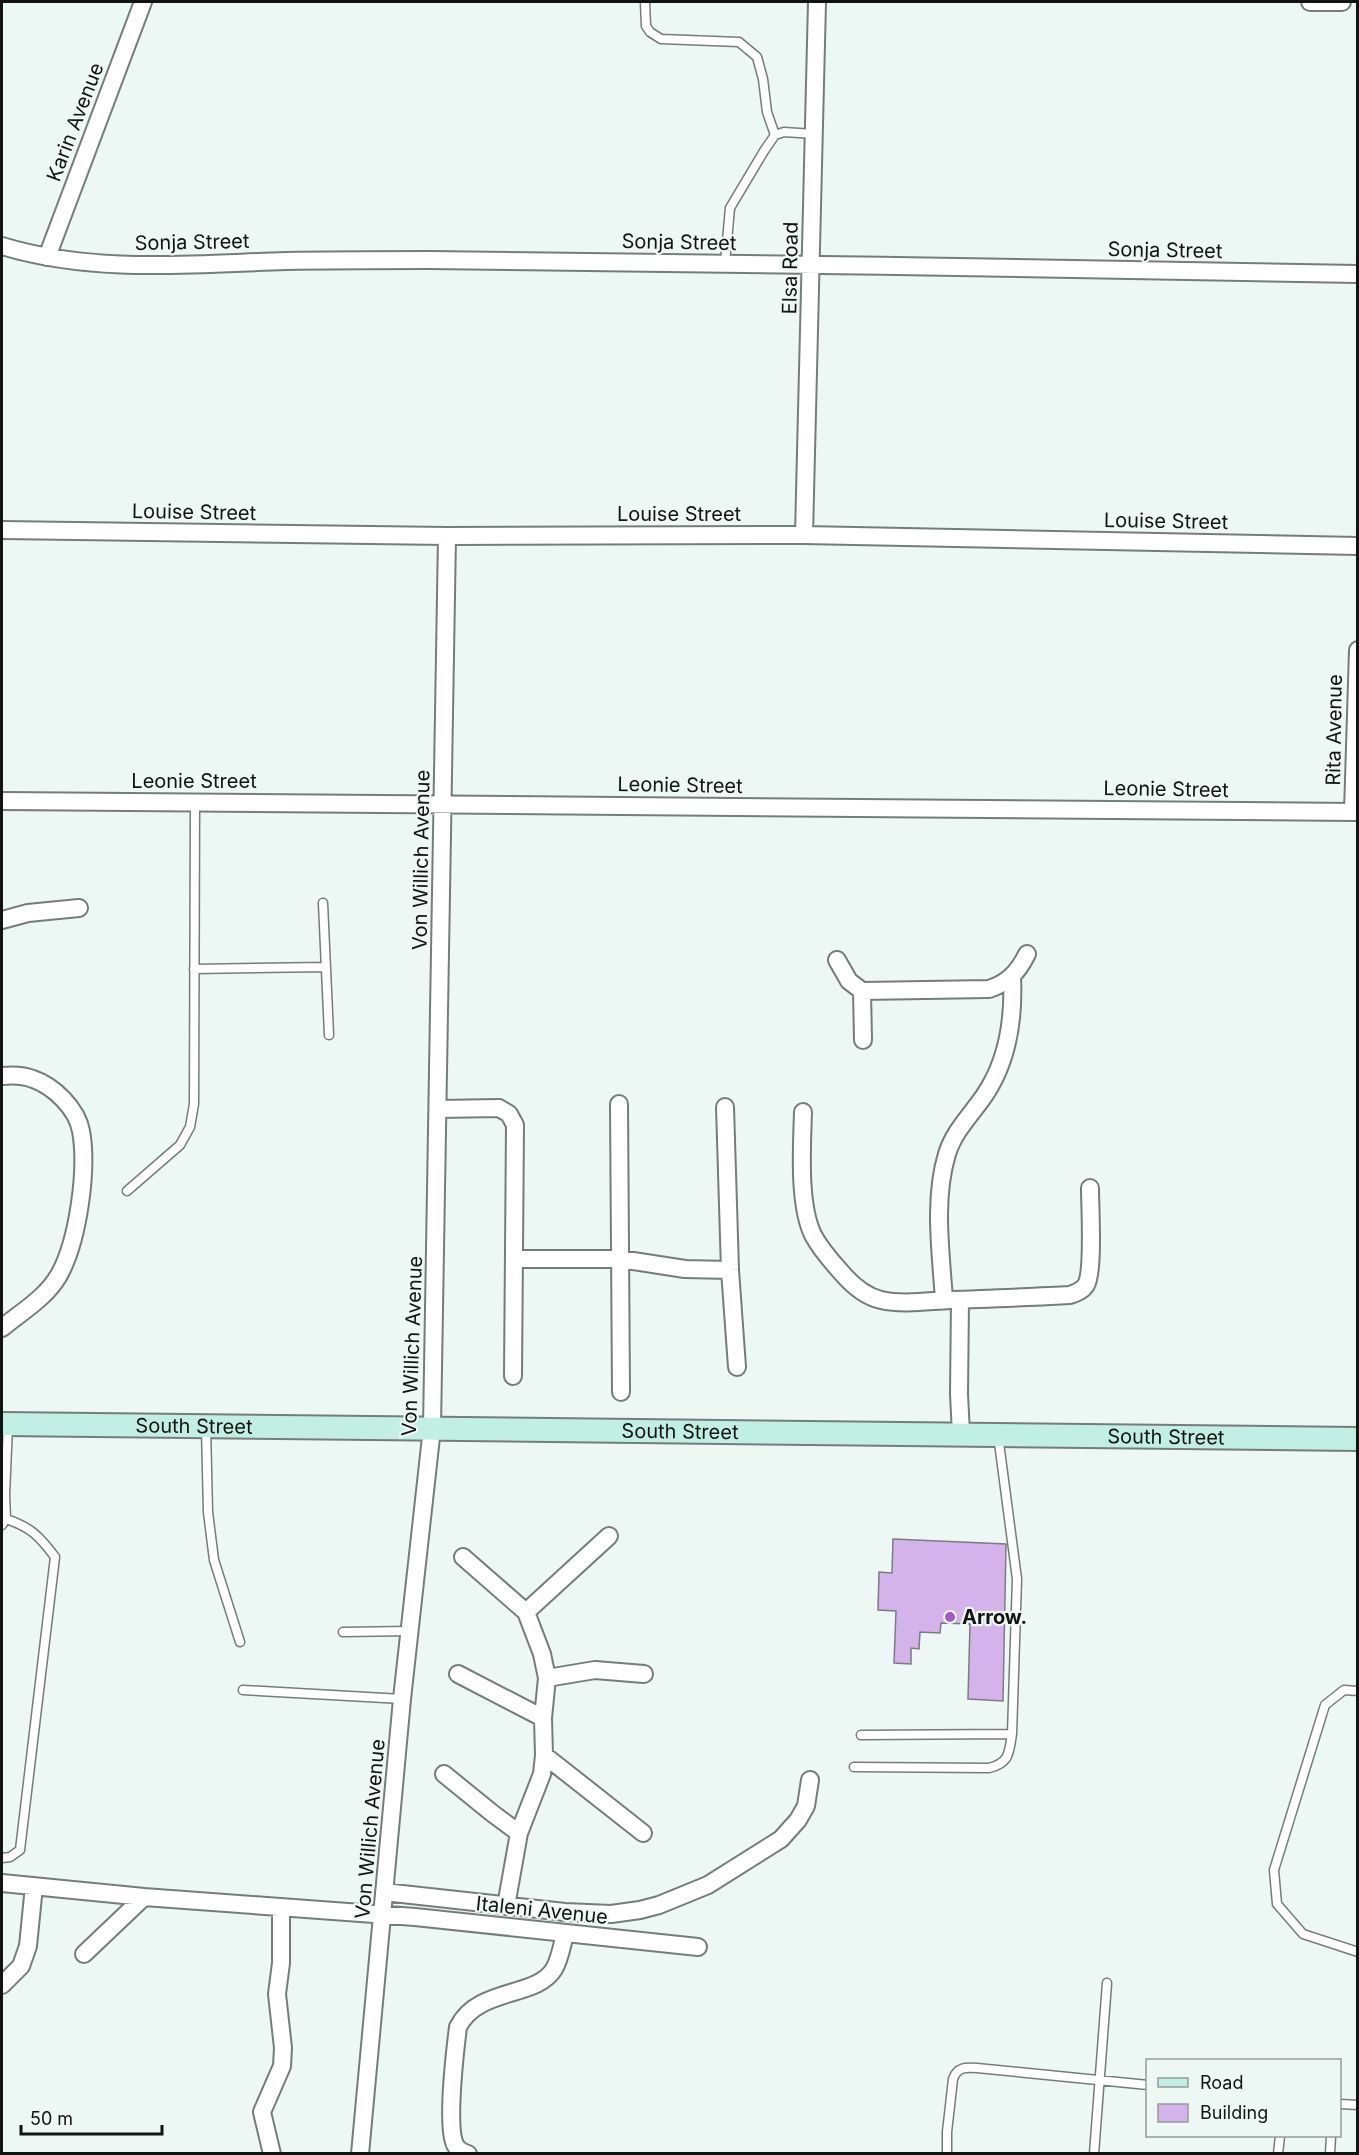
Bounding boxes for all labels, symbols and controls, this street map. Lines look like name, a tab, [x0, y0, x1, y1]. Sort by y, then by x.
street label: Karin Avenue	[41, 59, 109, 185]
street label: Elsa Road	[777, 222, 803, 314]
street label: Sonja Street	[134, 229, 250, 255]
street label: Sonja Street	[621, 229, 737, 255]
street label: Sonja Street	[1107, 237, 1223, 263]
street label: Louise Street	[132, 499, 257, 525]
street label: Louise Street	[617, 502, 742, 526]
street label: Louise Street	[1104, 508, 1229, 534]
street label: Rita Avenue	[1321, 674, 1347, 786]
street label: Leonie Street	[131, 769, 257, 793]
street label: Von Willich Avenue	[407, 770, 435, 950]
street label: Leonie Street	[617, 772, 743, 798]
street label: Leonie Street	[1103, 776, 1229, 802]
street label: Von Willich Avenue	[397, 1255, 427, 1437]
street label: South Street	[135, 1413, 253, 1439]
street label: South Street	[621, 1419, 739, 1444]
street label: South Street	[1107, 1424, 1225, 1450]
place label: Arrow.	[962, 1605, 1027, 1629]
marker: Arrow.	[943, 1610, 957, 1624]
street label: Von Willich Avenue	[350, 1738, 390, 1920]
street label: Italeni Avenue	[475, 1891, 609, 1929]
legend	[1146, 2059, 1341, 2137]
text: Road	[1200, 2072, 1243, 2093]
scale bar	[21, 2098, 162, 2136]
text: Building	[1200, 2102, 1268, 2123]
text: 50 m	[30, 2108, 73, 2129]

